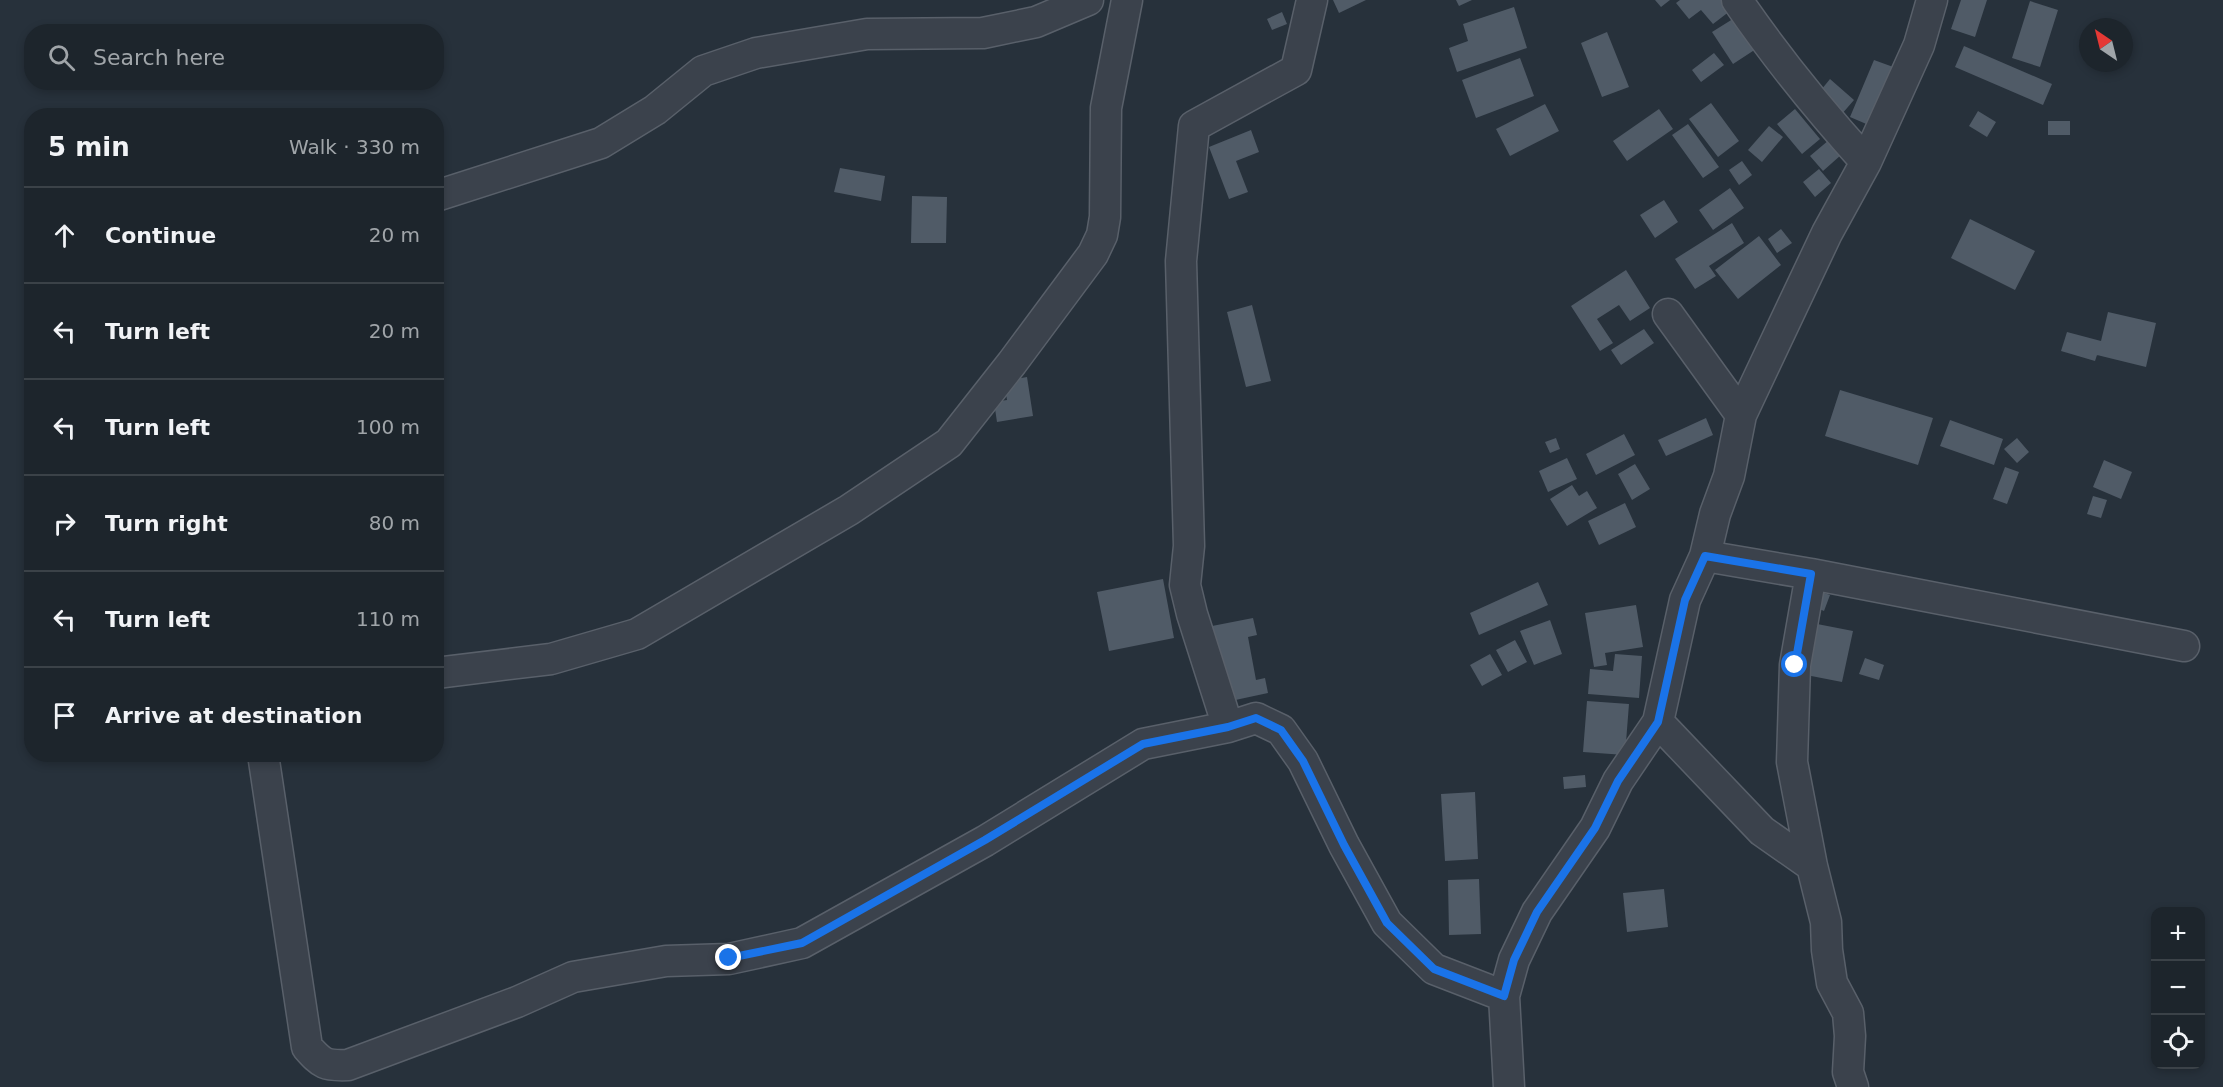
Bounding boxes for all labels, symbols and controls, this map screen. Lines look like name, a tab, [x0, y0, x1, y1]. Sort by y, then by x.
north arrow	[2079, 18, 2133, 72]
search box	[24, 24, 444, 90]
icon: search	[45, 41, 78, 74]
text: Search here	[93, 45, 225, 70]
text: 5 min	[48, 132, 130, 162]
text: Walk · 330 m	[289, 135, 420, 159]
icon: ahead	[48, 219, 81, 252]
text: Continue	[105, 223, 216, 248]
text: 20 m	[369, 223, 420, 247]
icon: left	[48, 315, 81, 348]
text: Turn left	[105, 319, 210, 344]
text: 20 m	[369, 319, 420, 343]
icon: left	[48, 411, 81, 444]
text: Turn left	[105, 415, 210, 440]
text: 100 m	[356, 415, 420, 439]
icon: right	[48, 507, 81, 540]
text: Turn right	[105, 511, 228, 536]
text: 80 m	[369, 511, 420, 535]
icon: left	[48, 603, 81, 636]
text: Turn left	[105, 607, 210, 632]
text: 110 m	[356, 607, 420, 631]
route start	[1781, 651, 1807, 677]
icon: arrive	[48, 699, 81, 732]
text: Arrive at destination	[105, 703, 362, 728]
map controls	[2151, 907, 2205, 1069]
button: +	[2151, 907, 2205, 961]
route end	[715, 944, 741, 970]
button: −	[2151, 961, 2205, 1015]
button: locate	[2151, 1015, 2205, 1069]

